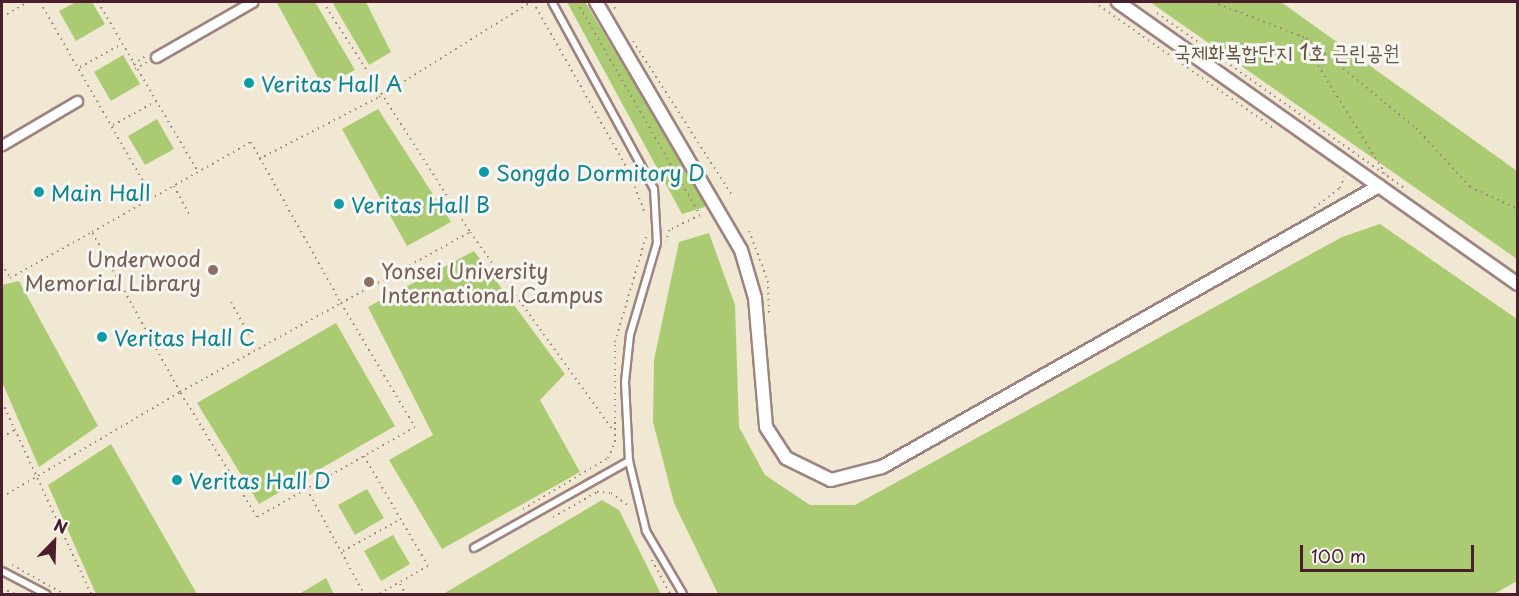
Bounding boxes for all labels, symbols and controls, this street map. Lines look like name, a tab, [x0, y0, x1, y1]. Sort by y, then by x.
park label: 국제화복합단지 1호 근린공원	[1174, 38, 1400, 64]
place label: Veritas Hall A	[261, 70, 403, 96]
marker: Veritas Hall A	[242, 76, 256, 90]
place label: Songdo Dormitory D	[496, 159, 704, 185]
marker: Songdo Dormitory D	[477, 165, 491, 179]
place label: Main Hall	[51, 179, 150, 205]
marker: Main Hall	[32, 185, 46, 199]
place label: Veritas Hall B	[351, 191, 491, 217]
marker: Veritas Hall B	[332, 197, 346, 211]
place label: Underwood Memorial Library	[24, 245, 201, 295]
place label: Yonsei University International Campus	[381, 257, 604, 307]
marker: Underwood Memorial Library	[206, 263, 220, 277]
marker: Yonsei University International Campus	[362, 275, 376, 289]
place label: Veritas Hall C	[114, 324, 256, 350]
marker: Veritas Hall C	[95, 330, 109, 344]
place label: Veritas Hall D	[189, 467, 331, 493]
marker: Veritas Hall D	[170, 473, 184, 487]
north arrow	[24, 512, 84, 572]
text: N	[51, 512, 72, 539]
scale bar	[1303, 533, 1477, 571]
text: 100 m	[1311, 542, 1366, 569]

